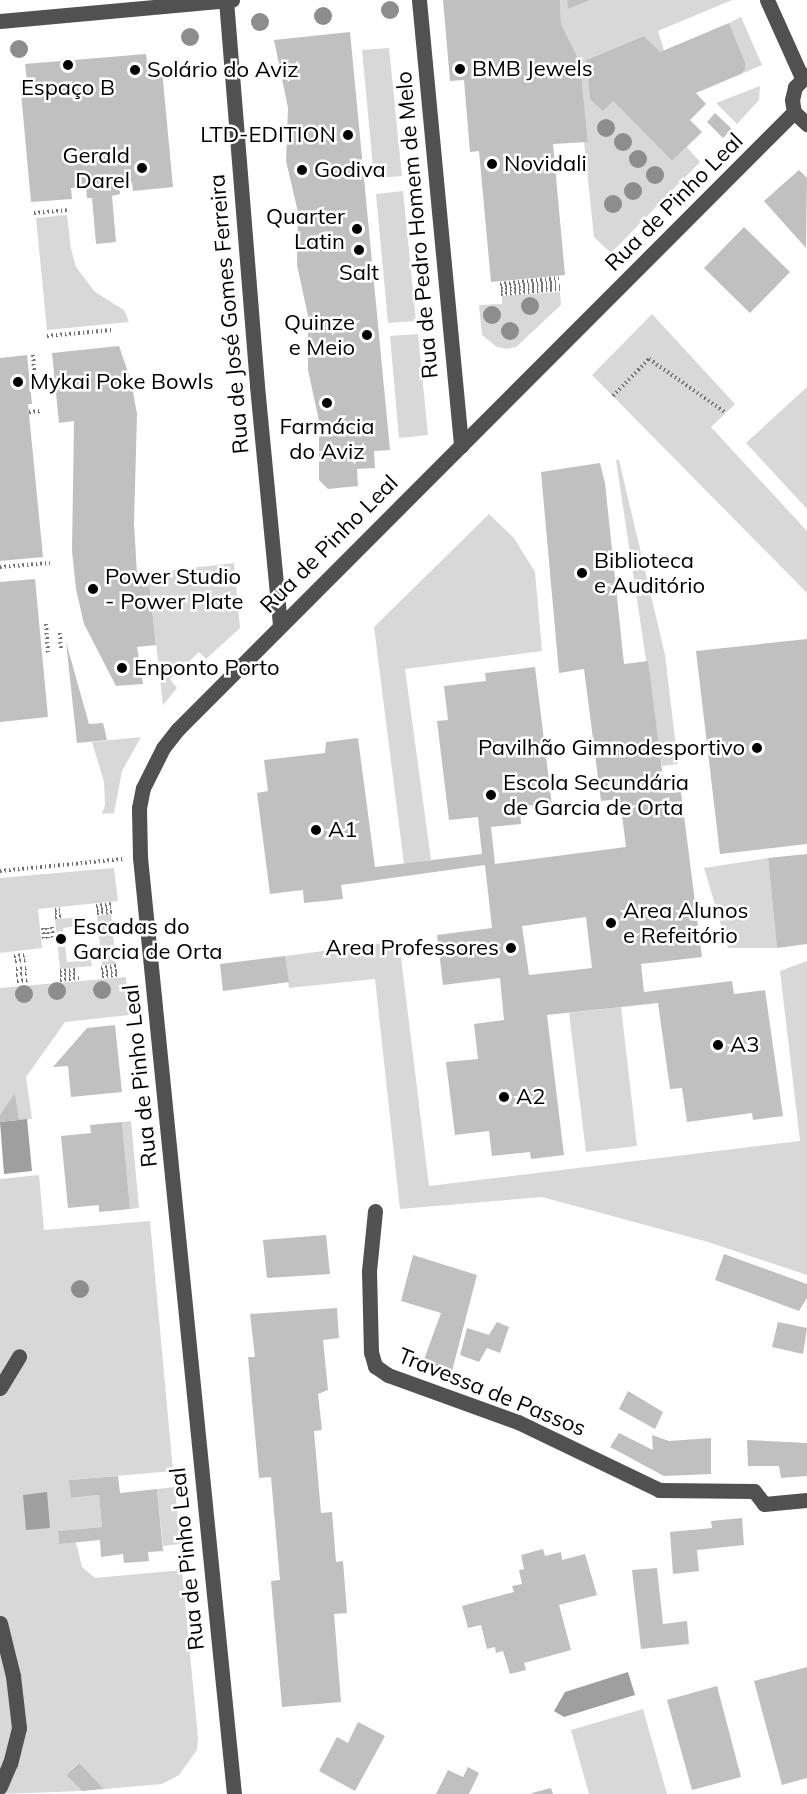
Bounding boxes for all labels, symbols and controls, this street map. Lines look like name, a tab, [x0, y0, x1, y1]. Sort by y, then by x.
place label: BMB Jewels	[472, 56, 593, 82]
place label: Solário do Aviz	[147, 57, 299, 83]
marker: Espaço B	[61, 58, 75, 72]
marker: BMB Jewels	[453, 62, 467, 76]
marker: Solário do Aviz	[128, 63, 142, 77]
street label: Rua de Pedro Homem de Melo	[390, 70, 444, 380]
place label: Espaço B	[21, 75, 115, 101]
place label: LTD-EDITION	[200, 122, 336, 148]
marker: LTD-EDITION	[341, 128, 355, 142]
street label: Rua de Pinho Leal	[600, 128, 748, 276]
place label: Gerald Darel	[62, 142, 130, 194]
place label: Novidali	[504, 151, 587, 177]
place label: Godiva	[314, 157, 386, 183]
marker: Novidali	[485, 157, 499, 171]
marker: Gerald Darel	[135, 161, 149, 175]
marker: Godiva	[295, 163, 309, 177]
street label: Rua de José Gomes Ferreira	[204, 173, 254, 455]
place label: Quarter Latin	[266, 203, 345, 254]
marker: Quarter Latin	[350, 222, 364, 236]
marker: Salt	[352, 243, 366, 257]
place label: Salt	[339, 260, 379, 286]
place label: Quinze e Meio	[284, 309, 355, 360]
marker: Quinze e Meio	[360, 328, 374, 342]
place label: Mykai Poke Bowls	[30, 369, 214, 395]
marker: Mykai Poke Bowls	[11, 375, 25, 389]
marker: Farmácia do Aviz	[320, 396, 334, 410]
place label: Farmácia do Aviz	[280, 413, 374, 464]
street label: Rua de Pinho Leal	[255, 470, 403, 618]
place label: Biblioteca e Auditório	[594, 547, 705, 598]
place label: Power Studio - Power Plate	[105, 563, 243, 614]
marker: Biblioteca e Auditório	[575, 566, 589, 580]
marker: Power Studio - Power Plate	[86, 582, 100, 596]
place label: Enponto Porto	[134, 655, 279, 681]
marker: Enponto Porto	[115, 661, 129, 675]
place label: Pavilhão Gimnodesportivo	[478, 735, 745, 761]
marker: Pavilhão Gimnodesportivo	[750, 741, 764, 755]
place label: Escola Secundária de Garcia de Orta	[503, 769, 689, 820]
marker: Escola Secundária de Garcia de Orta	[484, 788, 498, 802]
place label: A1	[328, 817, 357, 843]
marker: A1	[309, 823, 323, 837]
place label: Area Alunos e Refeitório	[623, 897, 748, 948]
place label: Escadas do Garcia de Orta	[73, 913, 223, 964]
marker: Area Alunos e Refeitório	[604, 916, 618, 930]
marker: Escadas do Garcia de Orta	[54, 932, 68, 946]
place label: Area Professores	[325, 935, 499, 961]
marker: Area Professores	[504, 941, 518, 955]
street label: Rua de Pinho Leal	[117, 983, 163, 1169]
place label: A3	[730, 1032, 759, 1058]
marker: A3	[711, 1038, 725, 1052]
place label: A2	[516, 1084, 545, 1110]
marker: A2	[497, 1090, 511, 1104]
street label: Travessa de Passos	[394, 1342, 590, 1442]
street label: Rua de Pinho Leal	[164, 1466, 210, 1652]

